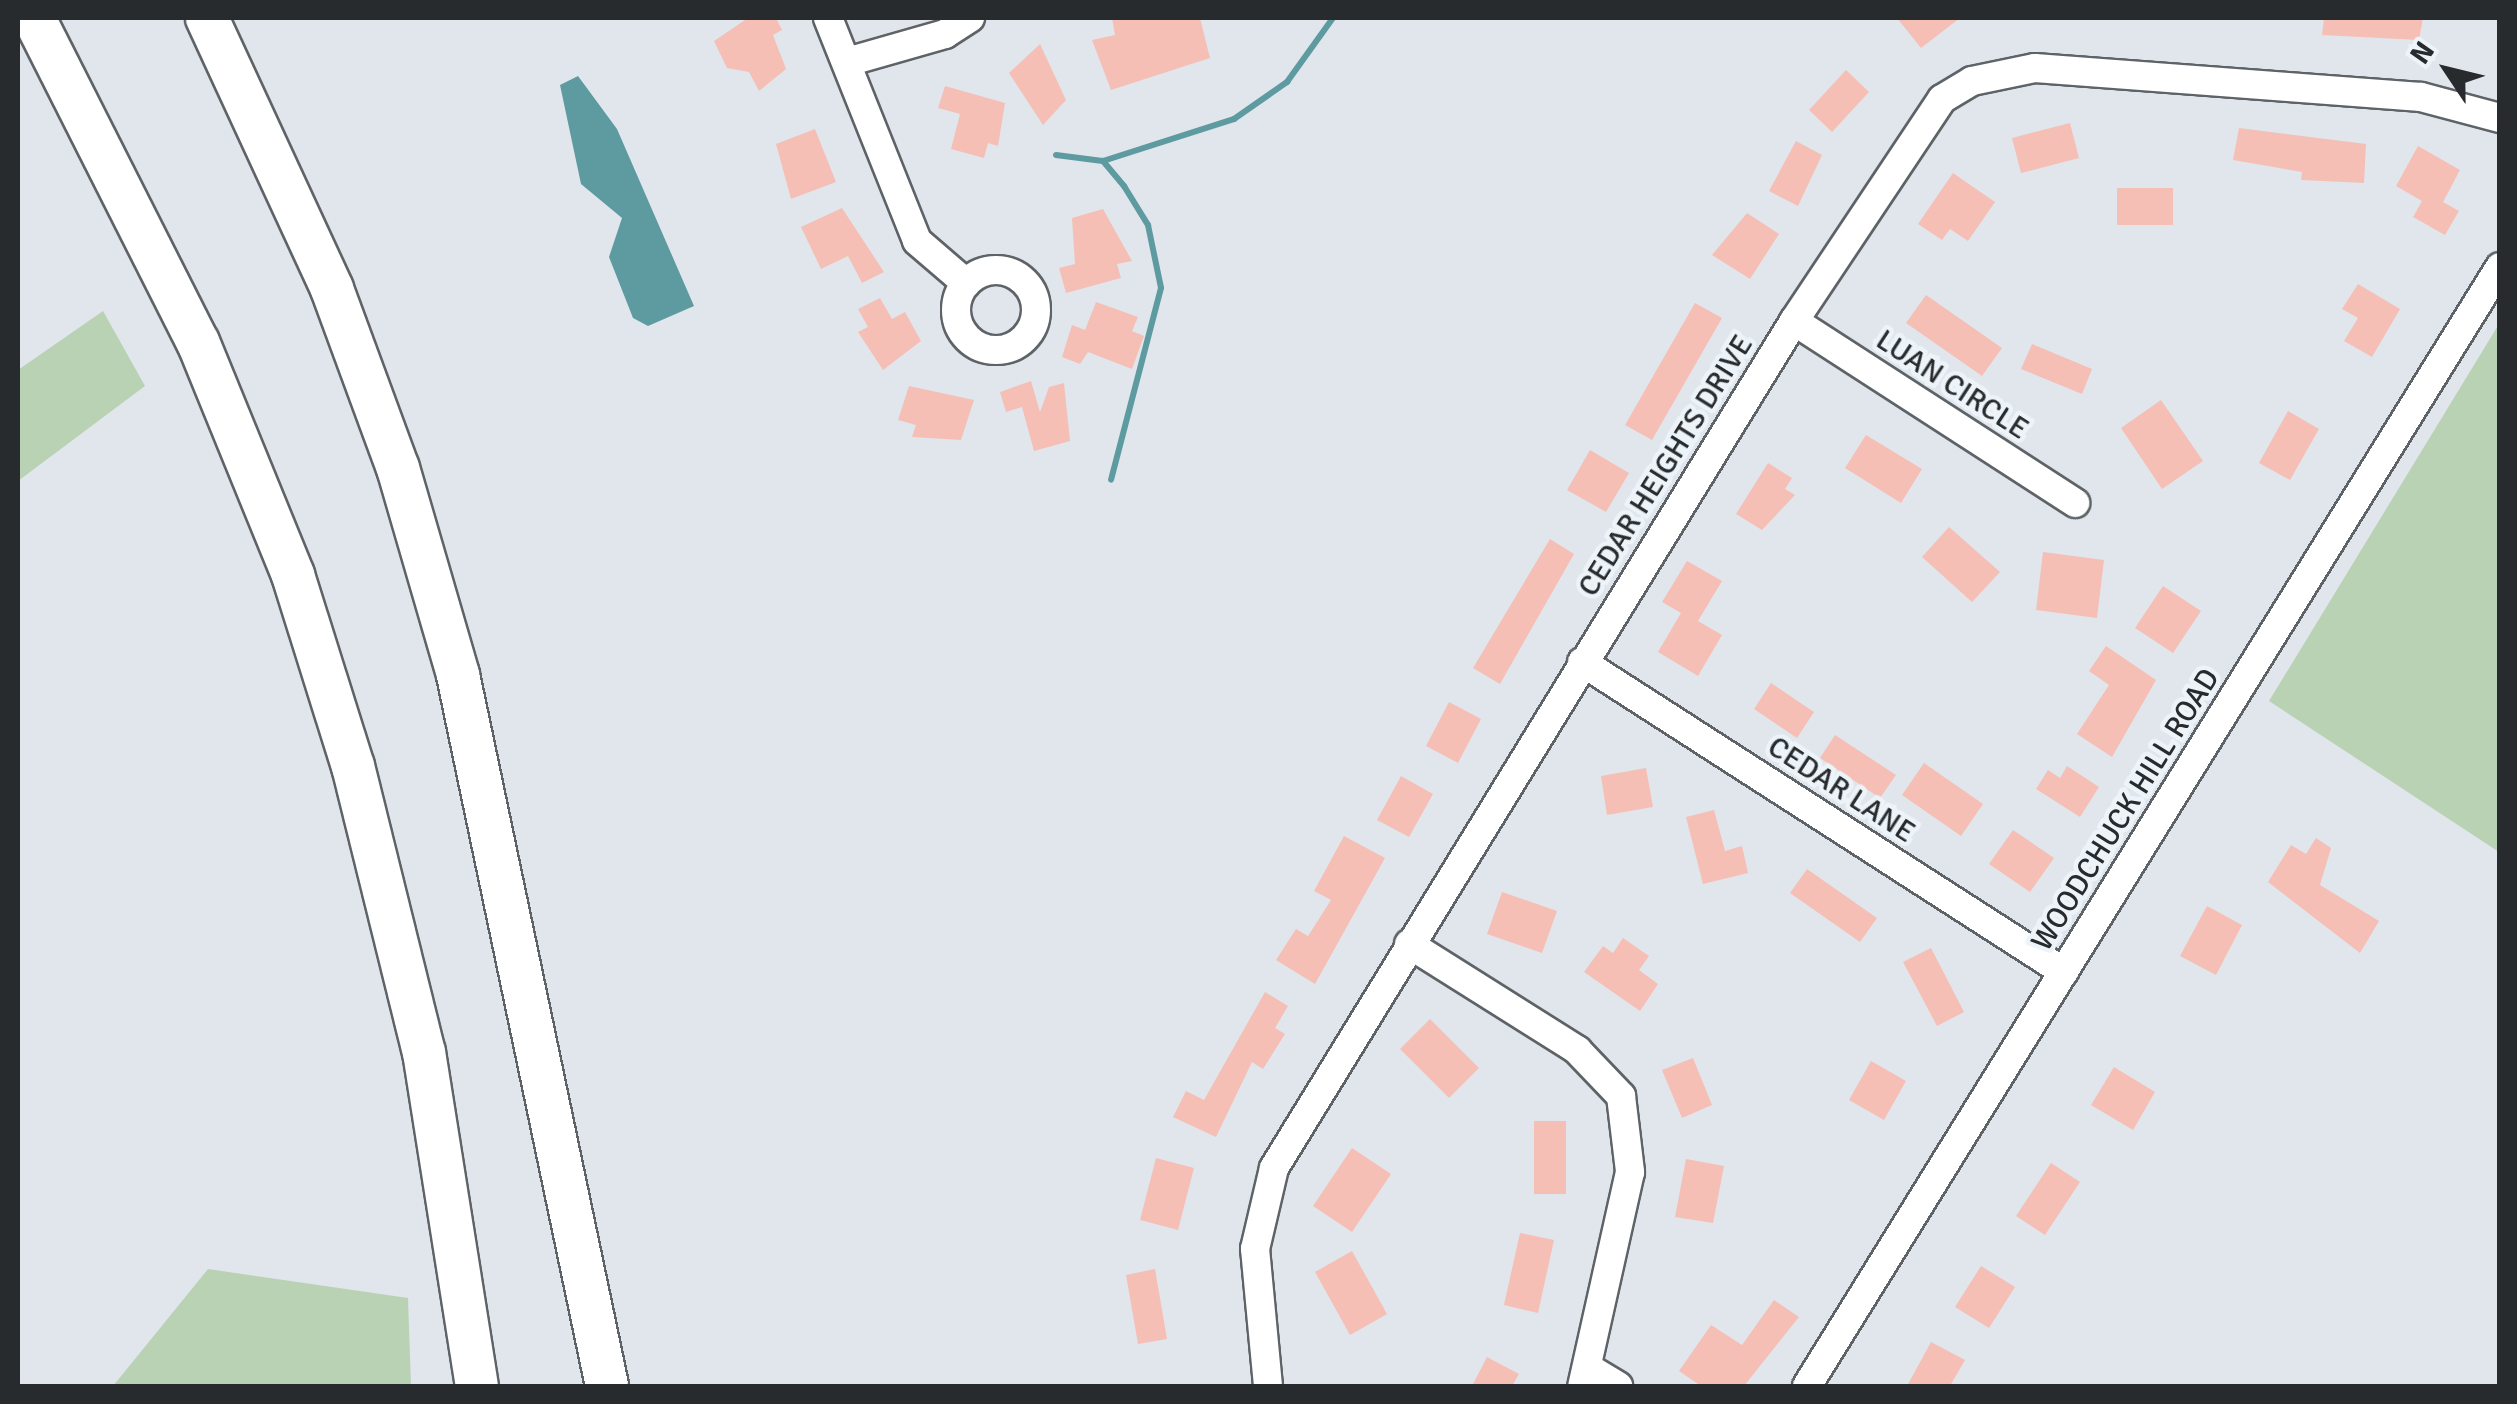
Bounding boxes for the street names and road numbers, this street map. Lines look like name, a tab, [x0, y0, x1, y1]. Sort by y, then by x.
street label: LUAN CIRCLE	[1869, 322, 2035, 448]
street label: CEDAR HEIGHTS DRIVE	[1571, 329, 1761, 603]
street label: WOODCHUCK HILL ROAD	[2024, 662, 2228, 958]
street label: CEDAR LANE	[1761, 729, 1921, 851]

